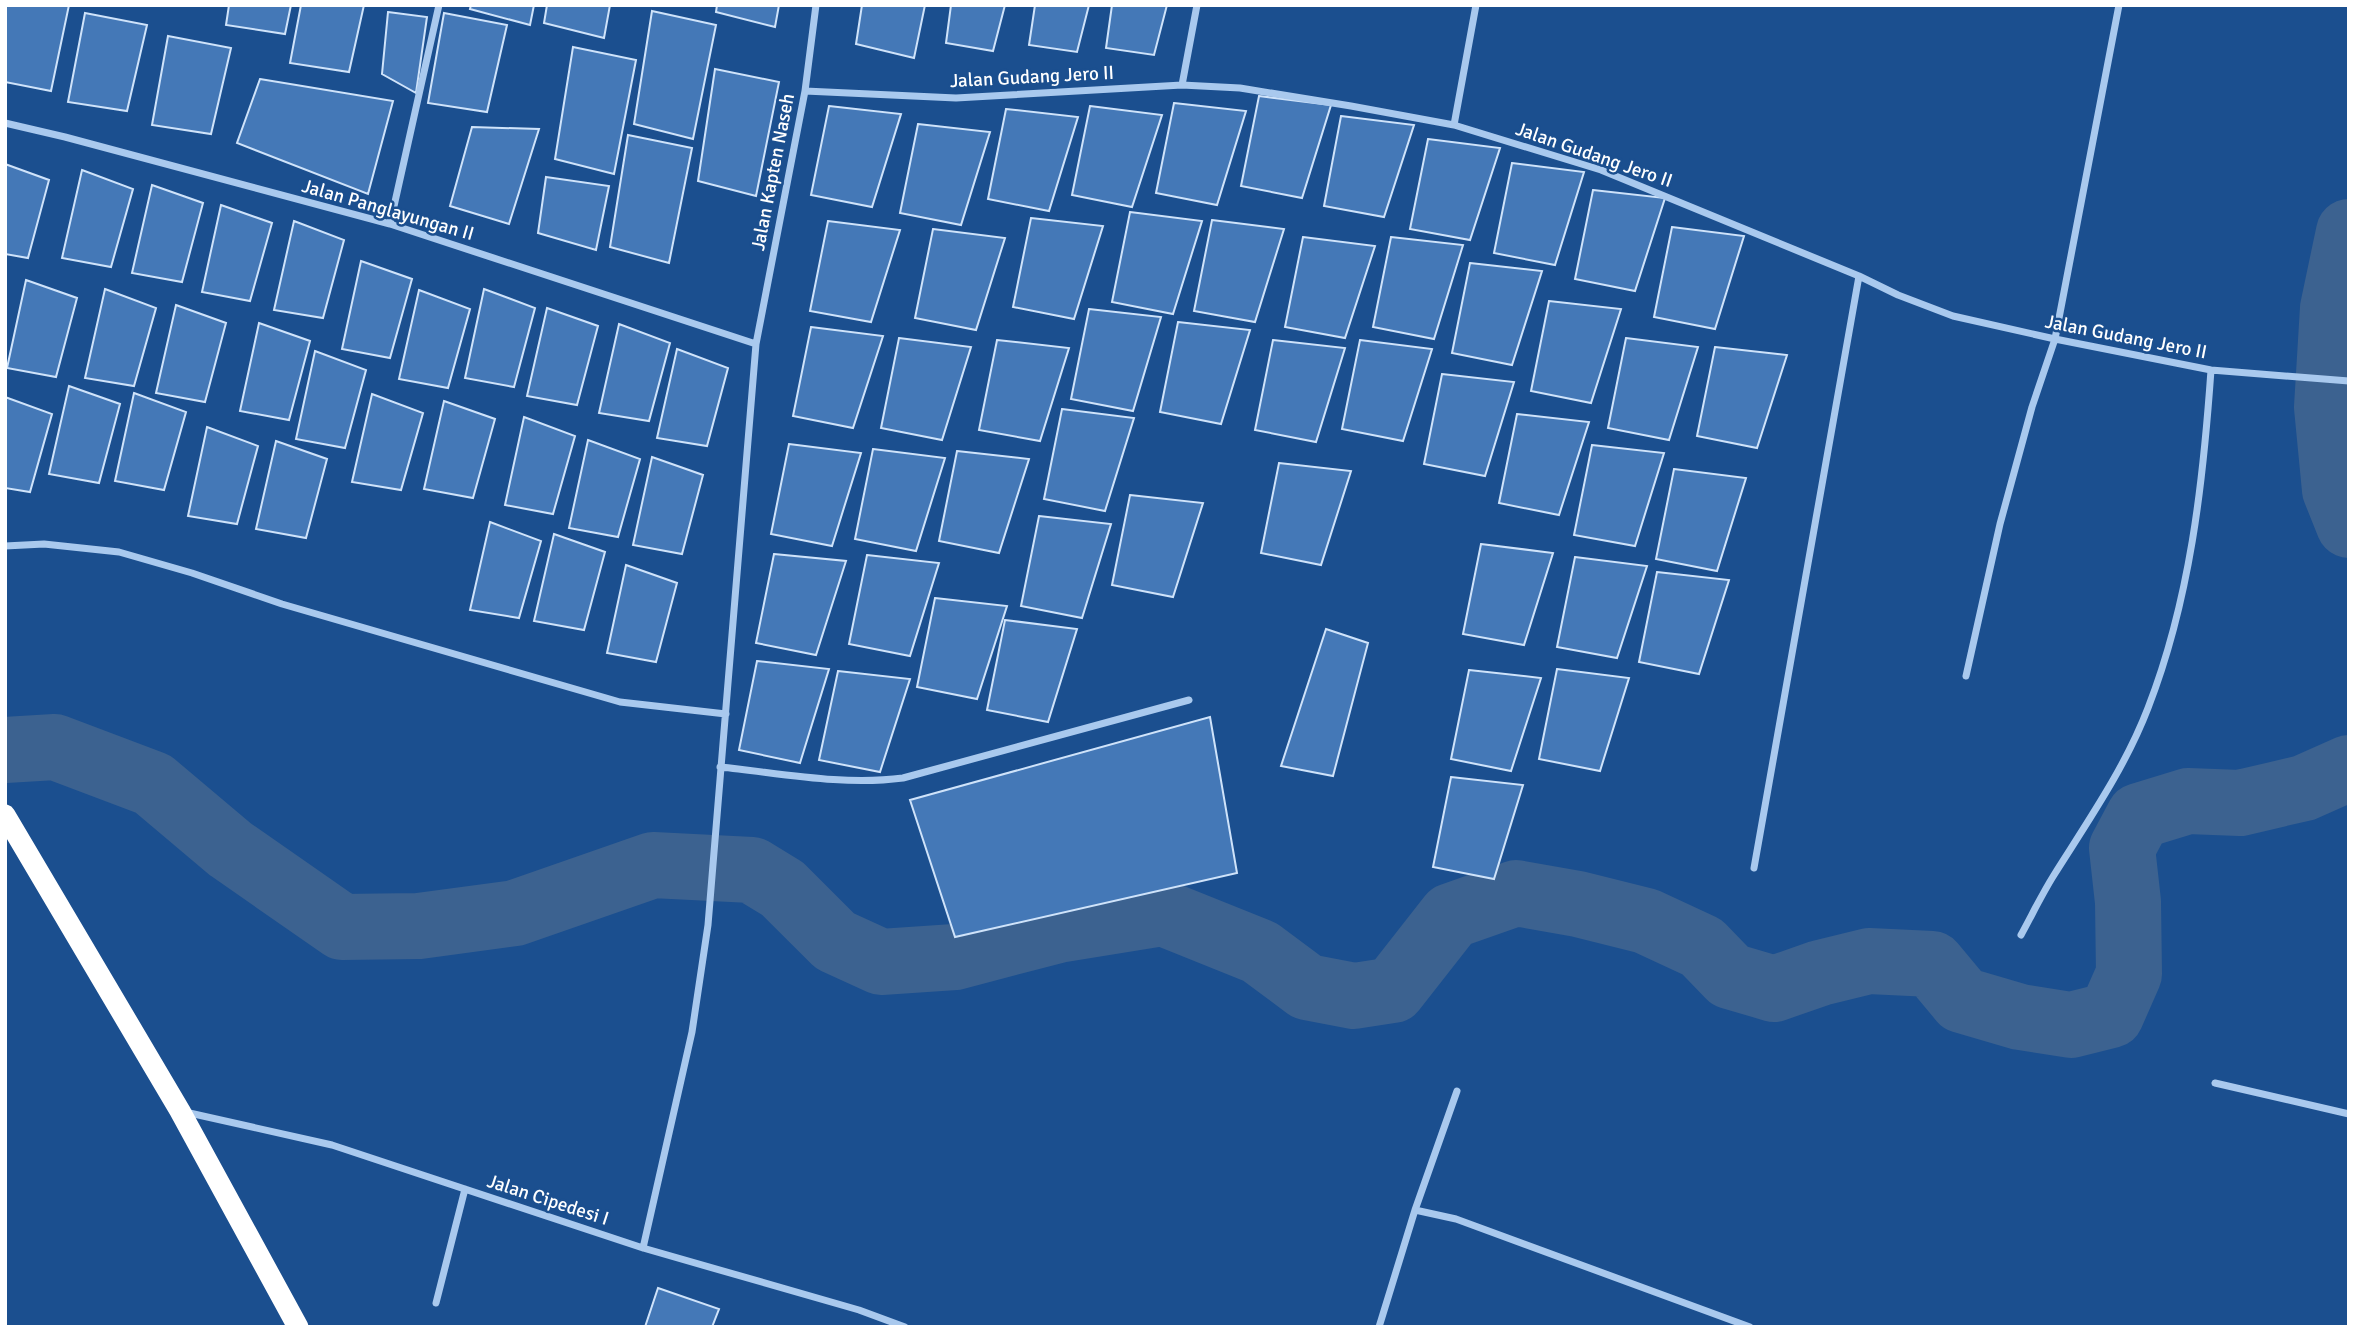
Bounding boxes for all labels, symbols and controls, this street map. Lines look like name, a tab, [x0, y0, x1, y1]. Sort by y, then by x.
street label: Jalan Gudang Jero II	[949, 61, 1115, 93]
street label: Jalan Kapten Naseh	[746, 91, 800, 253]
street label: Jalan Gudang Jero II	[1512, 117, 1676, 193]
street label: Jalan Panglayungan II	[299, 174, 477, 246]
street label: Jalan Gudang Jero II	[2043, 310, 2209, 364]
street label: Jalan Cipedesi I	[484, 1169, 612, 1231]

